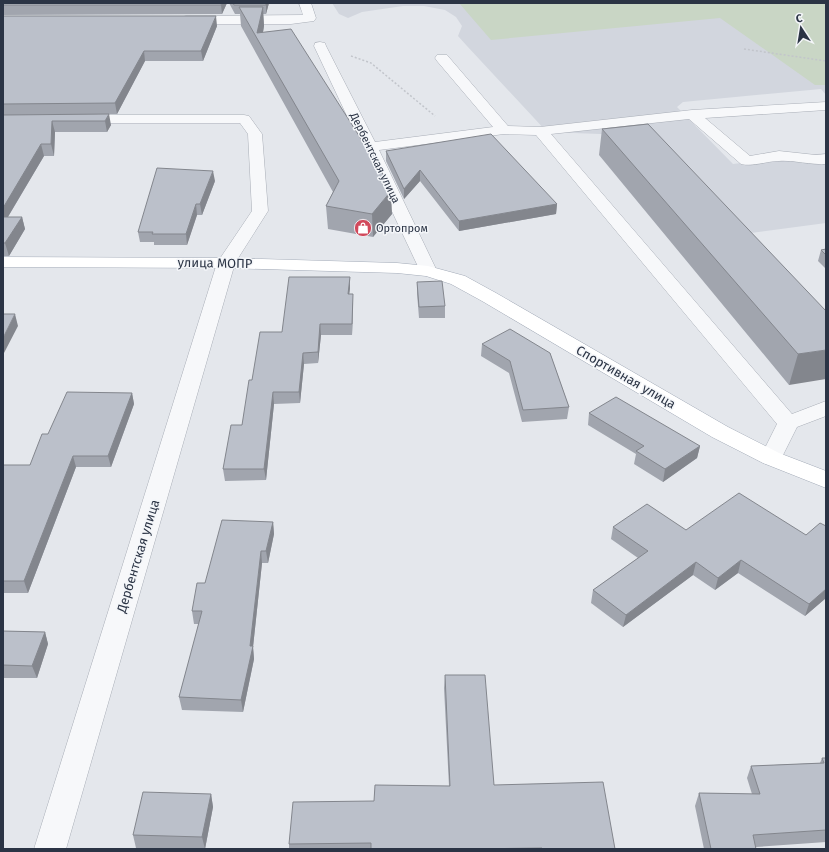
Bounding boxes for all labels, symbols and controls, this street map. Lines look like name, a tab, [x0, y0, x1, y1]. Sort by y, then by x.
north arrow	[781, 8, 821, 48]
text: С	[795, 12, 804, 26]
street label: Дербентская улица	[347, 110, 403, 205]
shop icon: Ортопром	[353, 218, 373, 238]
place label: Ортопром	[376, 222, 428, 235]
street label: улица МОПР	[177, 255, 253, 271]
street label: Спортивная улица	[574, 342, 678, 412]
street label: Дербентская улица	[113, 498, 162, 615]

